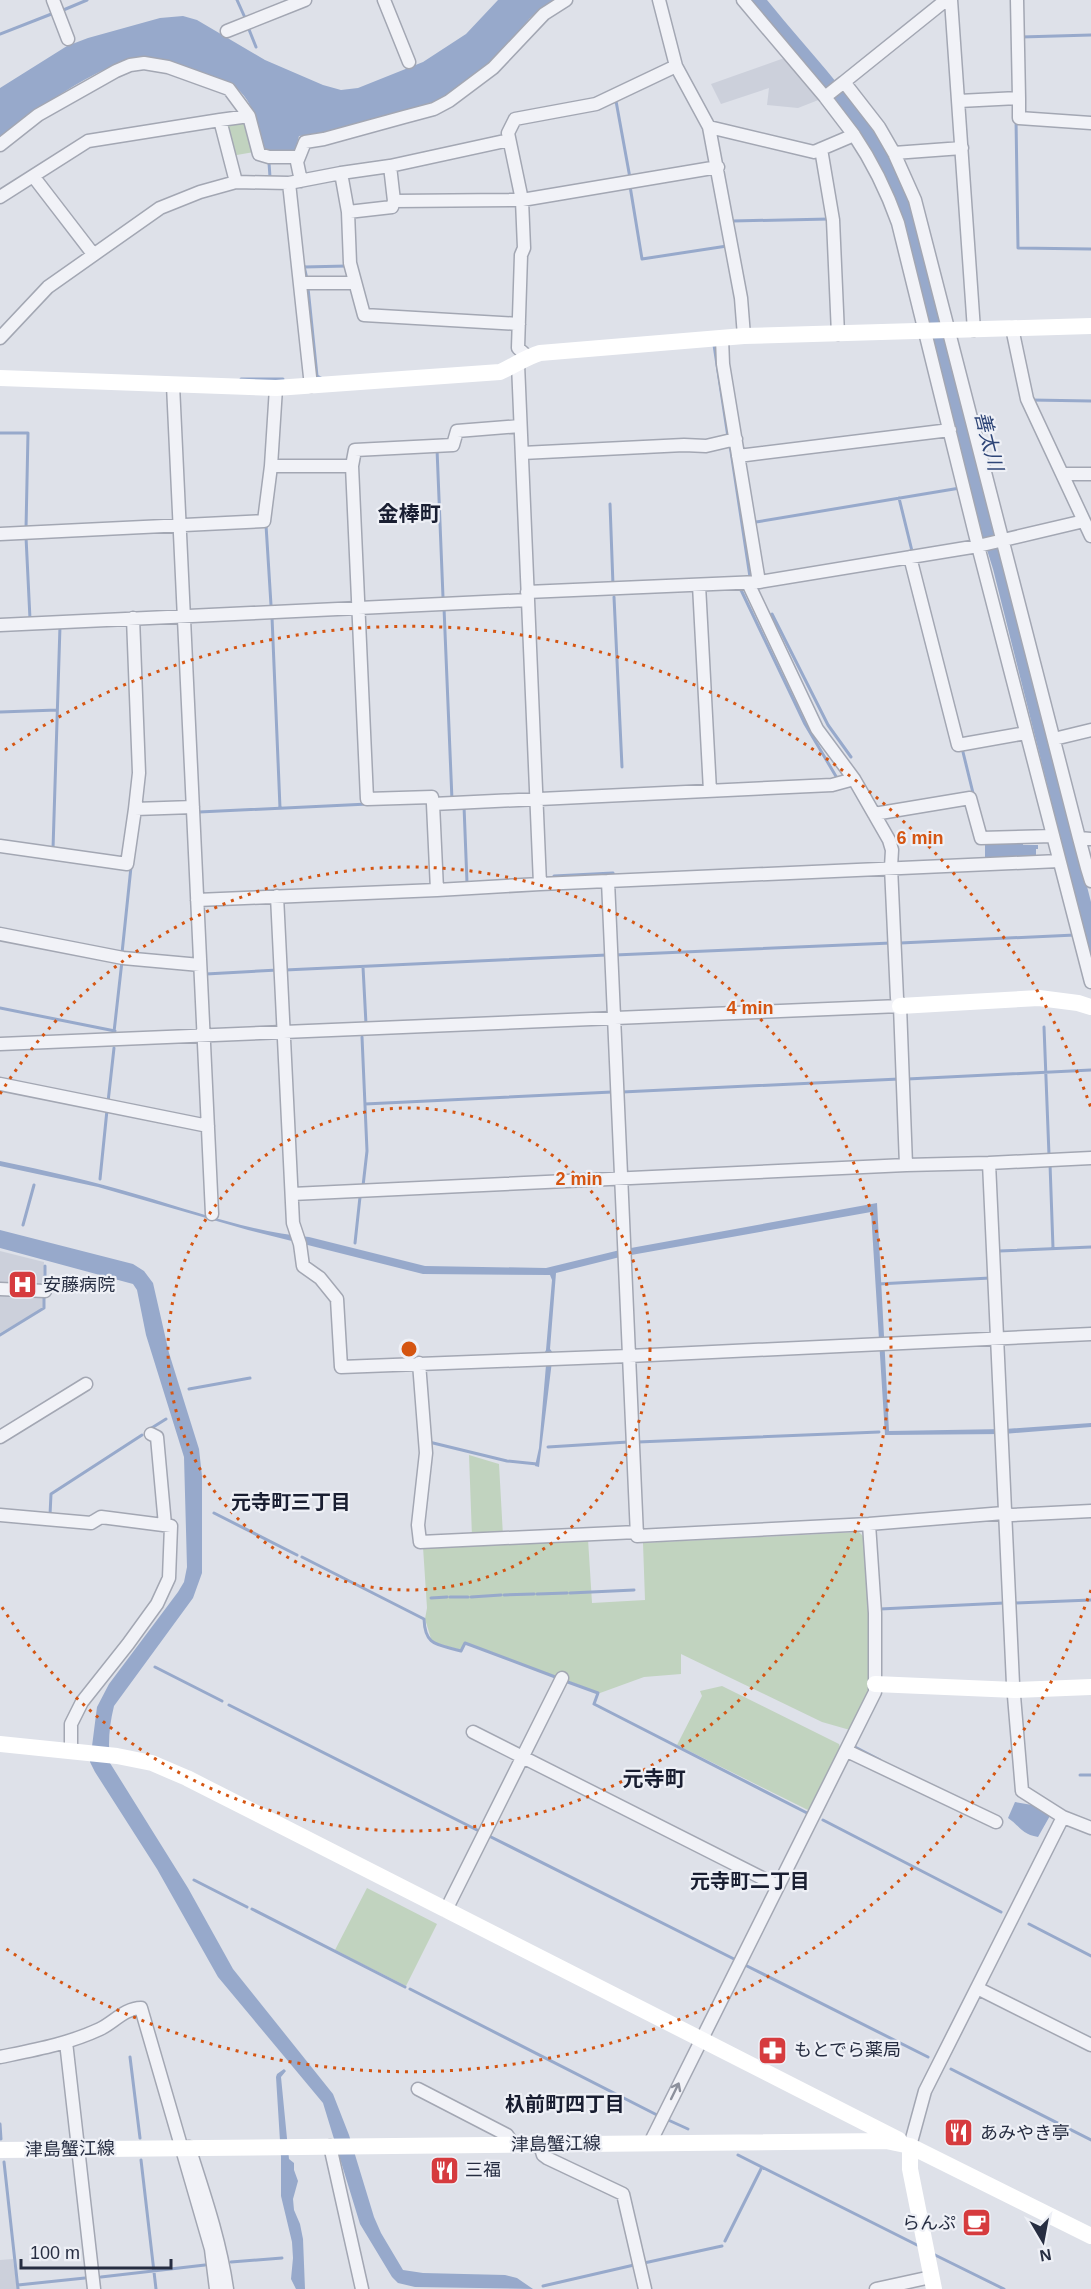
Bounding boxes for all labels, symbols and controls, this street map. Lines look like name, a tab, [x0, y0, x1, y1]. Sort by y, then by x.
water label: 善太川	[971, 409, 1007, 475]
district label: 金棒町	[378, 502, 441, 525]
text: 6 min	[896, 828, 944, 848]
text: 4 min	[726, 998, 774, 1018]
text: 2 min	[555, 1169, 603, 1189]
hospital icon: 安藤病院	[6, 1269, 38, 1301]
place label: 安藤病院	[43, 1275, 115, 1295]
centre of rings	[399, 1339, 419, 1359]
district label: 元寺町三丁目	[231, 1491, 351, 1513]
district label: 元寺町	[623, 1767, 686, 1790]
district label: 元寺町二丁目	[690, 1870, 810, 1892]
pharmacy icon: もとでら薬局	[757, 2034, 789, 2066]
place label: もとでら薬局	[794, 2040, 901, 2060]
one-way arrow	[670, 2083, 682, 2101]
district label: 杁前町四丁目	[505, 2093, 625, 2115]
restaurant icon: あみやき亭	[943, 2117, 975, 2149]
place label: あみやき亭	[980, 2123, 1070, 2143]
street label: 津島蟹江線	[511, 2133, 601, 2155]
street label: 津島蟹江線	[25, 2138, 115, 2160]
restaurant icon: 三福	[428, 2154, 460, 2186]
place label: 三福	[465, 2160, 501, 2180]
cafe icon: らんぷ	[961, 2207, 993, 2239]
north arrow	[1013, 2211, 1073, 2271]
place label: らんぷ	[902, 2213, 956, 2233]
scale bar	[21, 2232, 171, 2270]
text: 100 m	[30, 2243, 80, 2263]
text: N	[1038, 2246, 1053, 2265]

